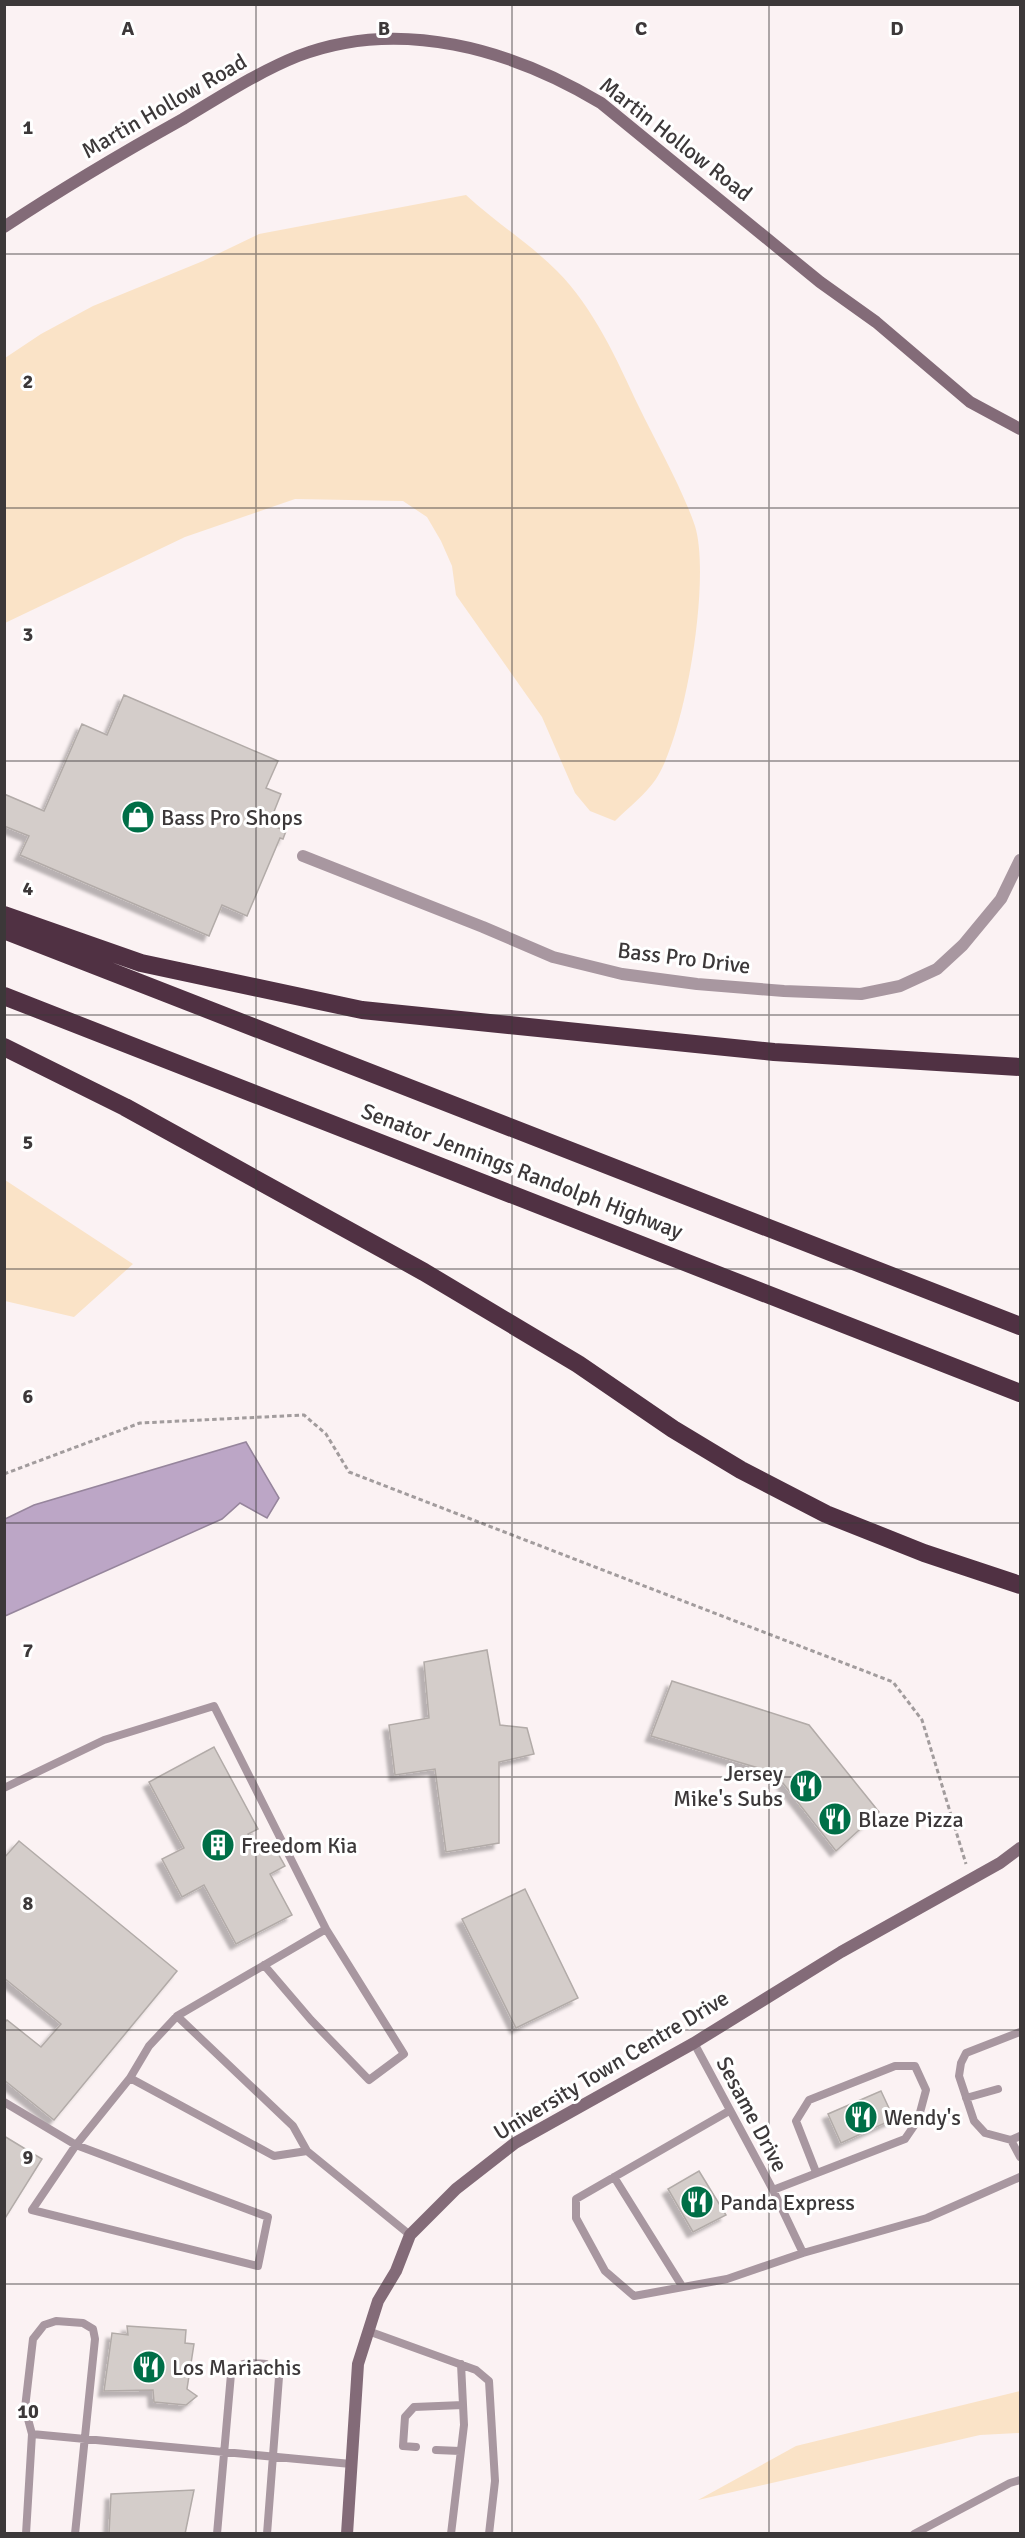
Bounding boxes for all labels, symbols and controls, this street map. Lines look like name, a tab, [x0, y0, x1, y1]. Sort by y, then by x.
text: A	[122, 16, 135, 41]
text: B	[378, 16, 390, 41]
text: C	[635, 16, 647, 41]
text: D	[890, 16, 904, 41]
street label: Martin Hollow Road	[77, 48, 251, 164]
street label: Martin Hollow Road	[594, 71, 758, 207]
text: 1	[23, 115, 34, 140]
text: 2	[23, 369, 33, 394]
text: 3	[23, 622, 33, 647]
shop icon: Bass Pro Shops	[120, 799, 156, 835]
place label: Bass Pro Shops	[161, 804, 303, 831]
text: 4	[23, 876, 34, 901]
street label: Bass Pro Drive	[616, 936, 752, 980]
street label: Senator Jennings Randolph Highway	[357, 1097, 687, 1245]
text: 5	[23, 1130, 33, 1155]
text: 6	[23, 1384, 34, 1409]
text: 7	[23, 1638, 34, 1663]
place label: Jersey Mike's Subs	[673, 1760, 784, 1812]
restaurant icon: Jersey Mike's Subs	[788, 1768, 824, 1804]
restaurant icon: Blaze Pizza	[817, 1801, 853, 1837]
place label: Blaze Pizza	[858, 1806, 964, 1833]
building icon: Freedom Kia	[200, 1827, 236, 1863]
place label: Freedom Kia	[241, 1832, 357, 1859]
text: 8	[23, 1891, 34, 1916]
street label: University Town Centre Drive	[489, 1984, 733, 2146]
street label: Sesame Drive	[710, 2052, 794, 2176]
restaurant icon: Wendy's	[843, 2099, 879, 2135]
place label: Wendy's	[884, 2104, 961, 2131]
text: 9	[23, 2145, 34, 2170]
restaurant icon: Panda Express	[679, 2184, 715, 2220]
place label: Panda Express	[720, 2189, 855, 2216]
restaurant icon: Los Mariachis	[131, 2349, 167, 2385]
place label: Los Mariachis	[172, 2354, 301, 2381]
text: 10	[17, 2399, 39, 2424]

